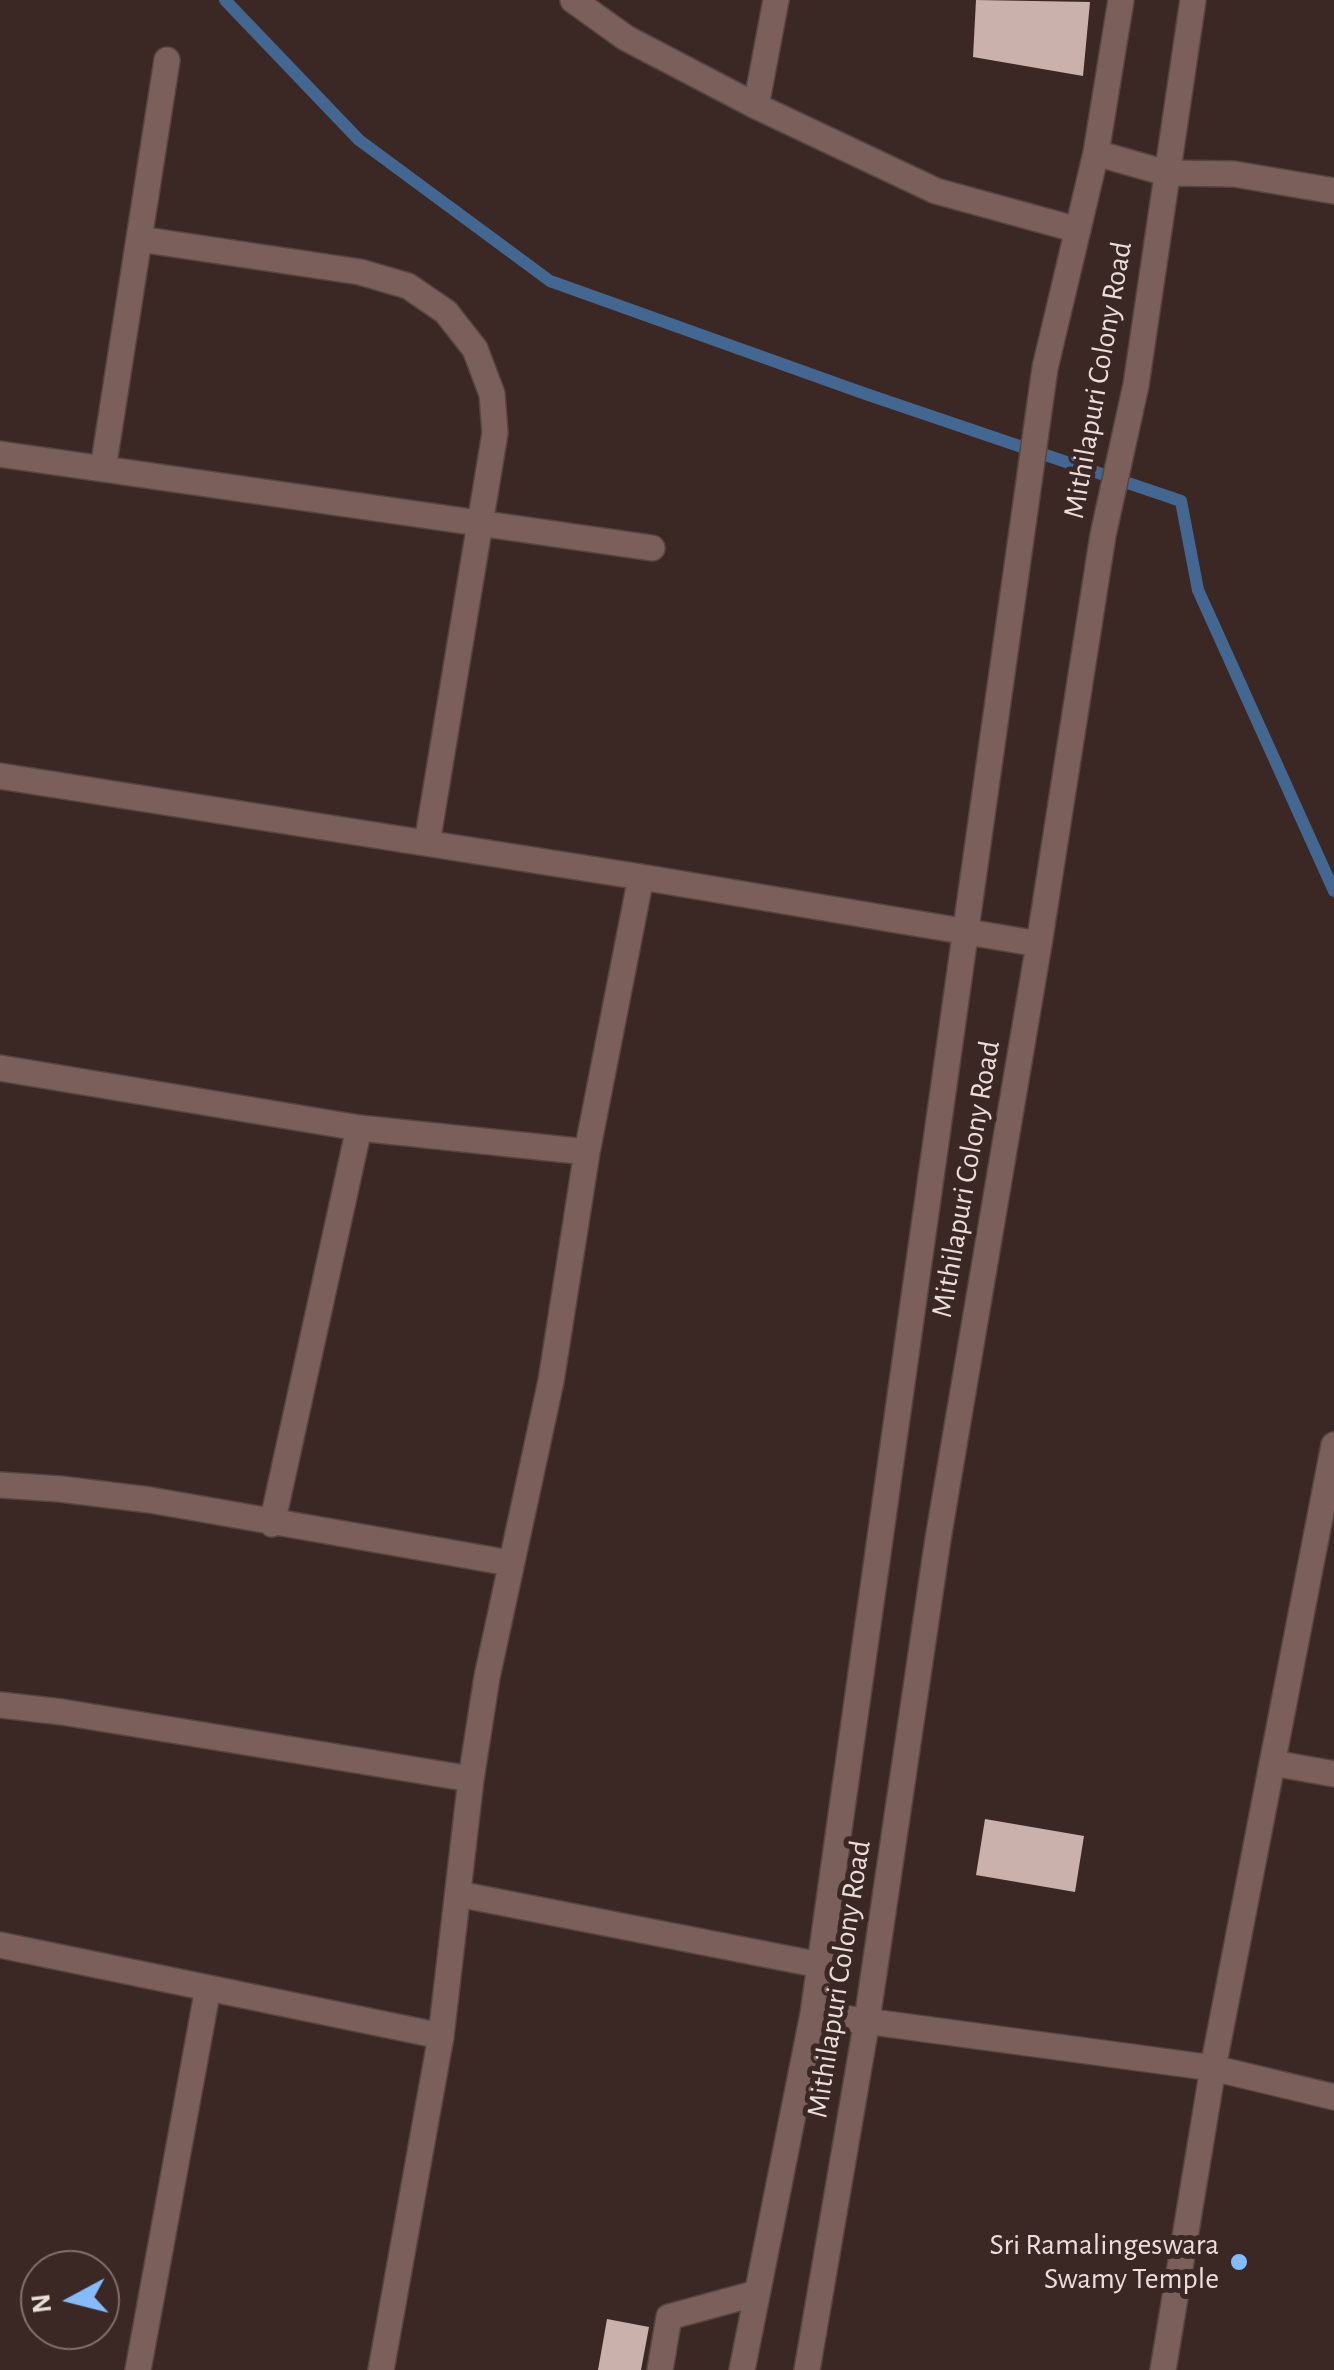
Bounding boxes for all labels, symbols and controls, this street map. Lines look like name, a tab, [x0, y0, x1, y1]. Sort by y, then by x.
street label: Mithilapuri Colony Road	[1056, 239, 1140, 521]
street label: Mithilapuri Colony Road	[924, 1038, 1008, 1320]
street label: Mithilapuri Colony Road	[799, 1838, 879, 2120]
place label: Sri Ramalingeswara Swamy Temple	[990, 2227, 1219, 2298]
north arrow	[20, 2250, 120, 2350]
marker: Sri Ramalingeswara Swamy Temple	[1228, 2251, 1250, 2273]
text: N	[27, 2292, 57, 2315]

